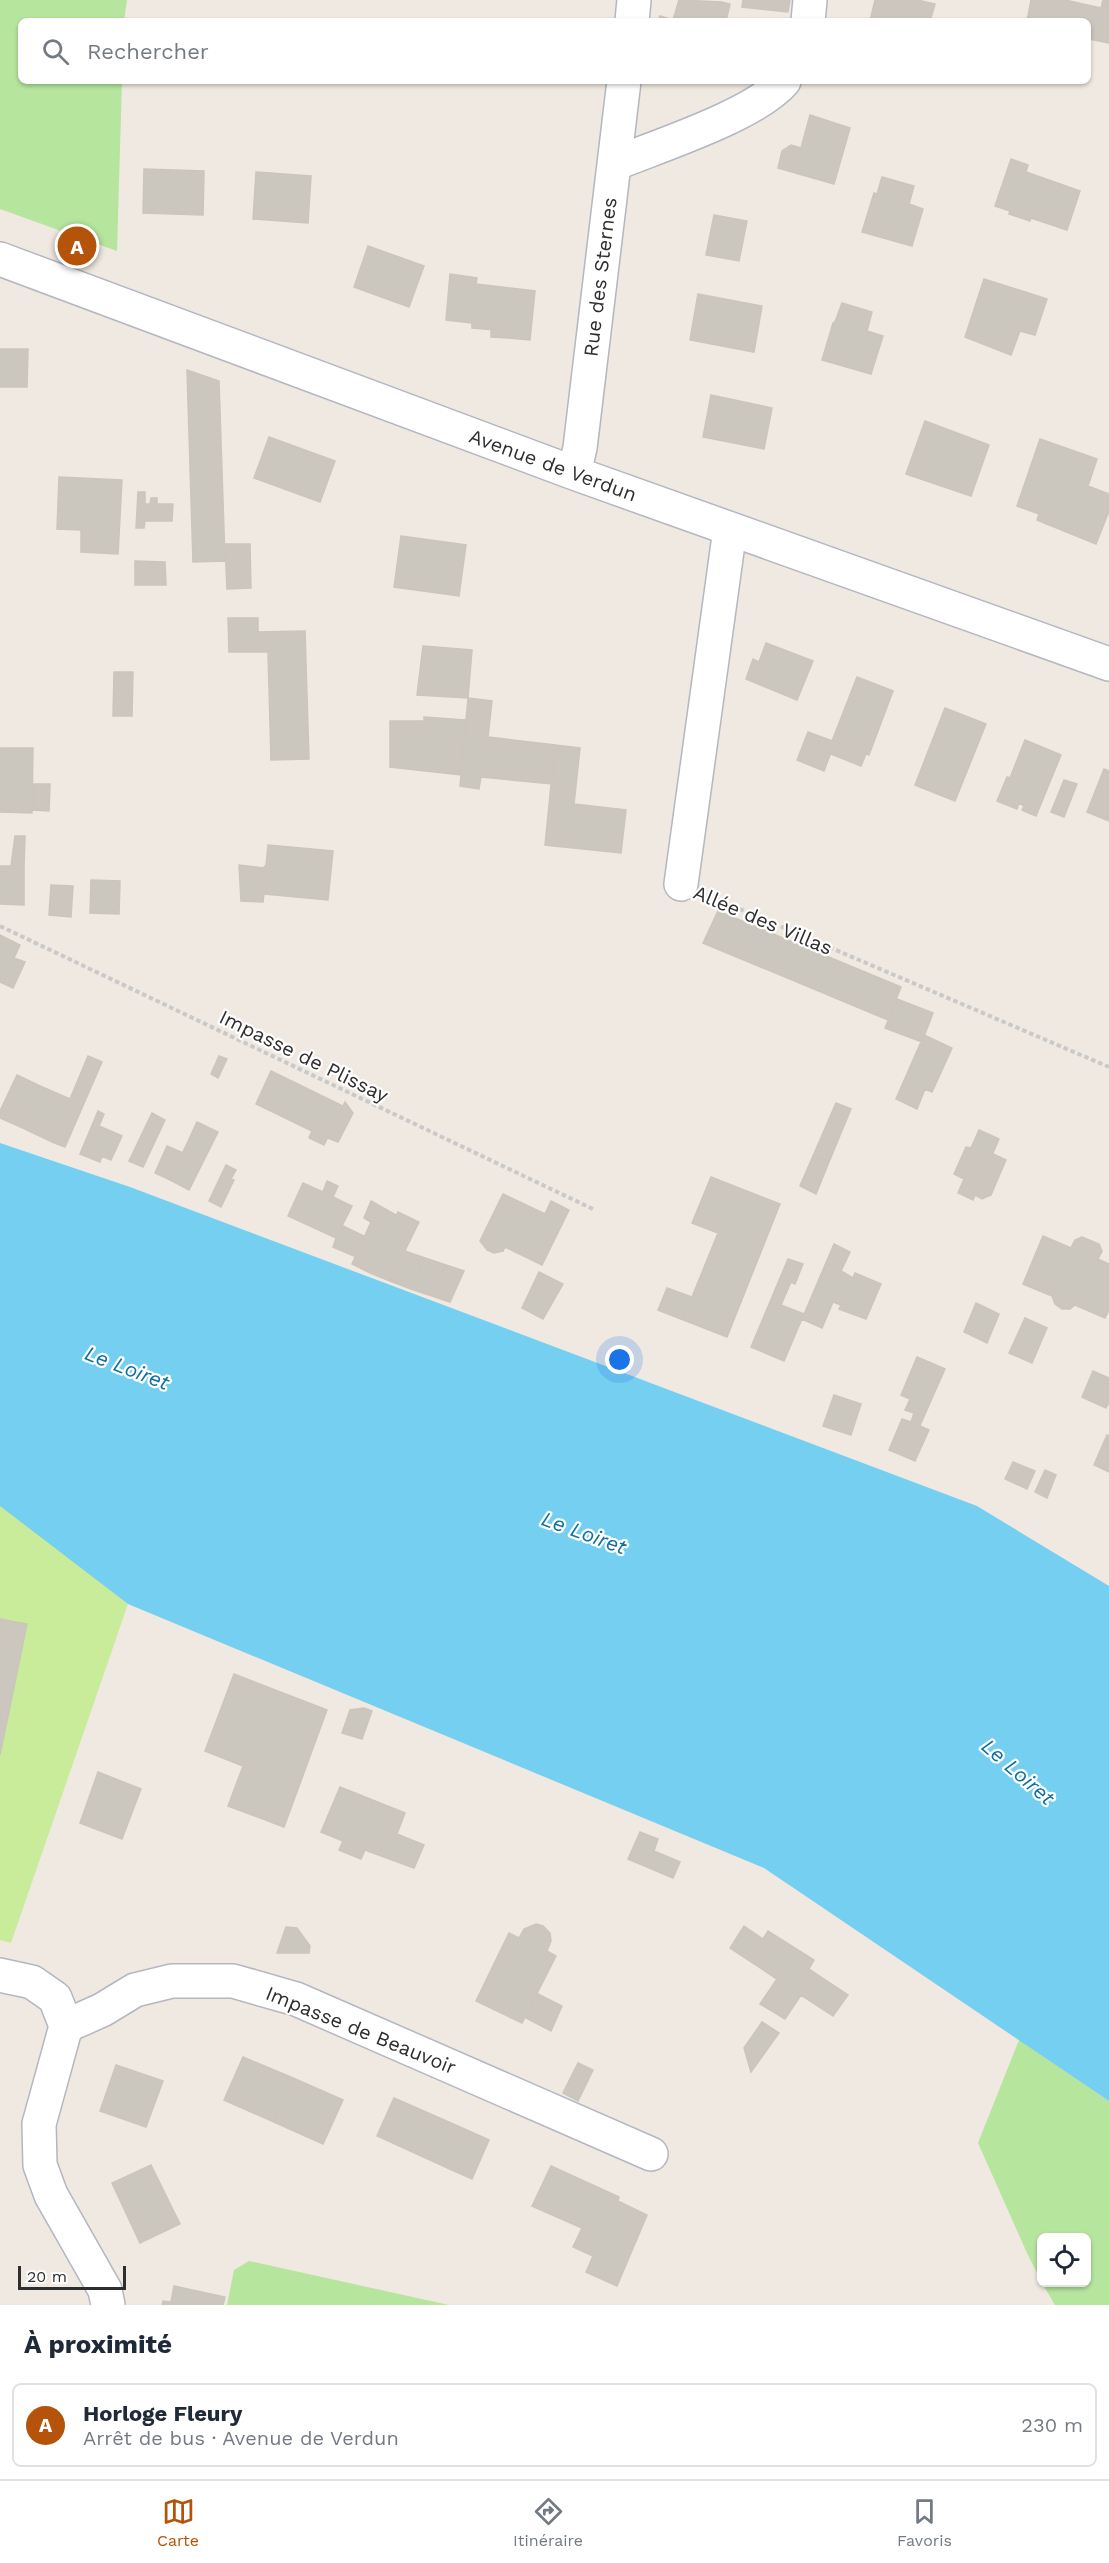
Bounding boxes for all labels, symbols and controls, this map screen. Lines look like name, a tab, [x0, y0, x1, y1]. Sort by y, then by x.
search box	[18, 18, 1091, 84]
icon: search	[39, 35, 72, 68]
text: Rechercher	[87, 39, 209, 64]
street label: Rue des Sternes	[578, 196, 622, 358]
pin: A	[58, 224, 97, 268]
street label: Avenue de Verdun	[466, 424, 640, 506]
street label: Allée des Villas	[690, 880, 836, 960]
street label: Impasse de Plissay	[216, 1005, 393, 1108]
water label: Le Loiret	[81, 1340, 173, 1395]
your location	[605, 1345, 634, 1374]
water label: Le Loiret	[538, 1506, 631, 1560]
water label: Le Loiret	[977, 1733, 1060, 1810]
street label: Impasse de Beauvoir	[262, 1981, 460, 2079]
map controls	[1037, 2233, 1091, 2287]
button: locate	[1037, 2233, 1091, 2287]
scale bar	[18, 2263, 126, 2290]
text: 20 m	[27, 2267, 67, 2286]
text: À proximité	[24, 2329, 172, 2359]
text: Horloge Fleury	[83, 2401, 242, 2426]
text: A	[39, 2413, 52, 2437]
text: 230 m	[1021, 2413, 1083, 2437]
text: Arrêt de bus · Avenue de Verdun	[83, 2426, 399, 2450]
tab: Carte	[157, 2495, 199, 2550]
tab: Itinéraire	[513, 2495, 583, 2550]
tab: Favoris	[897, 2495, 952, 2550]

